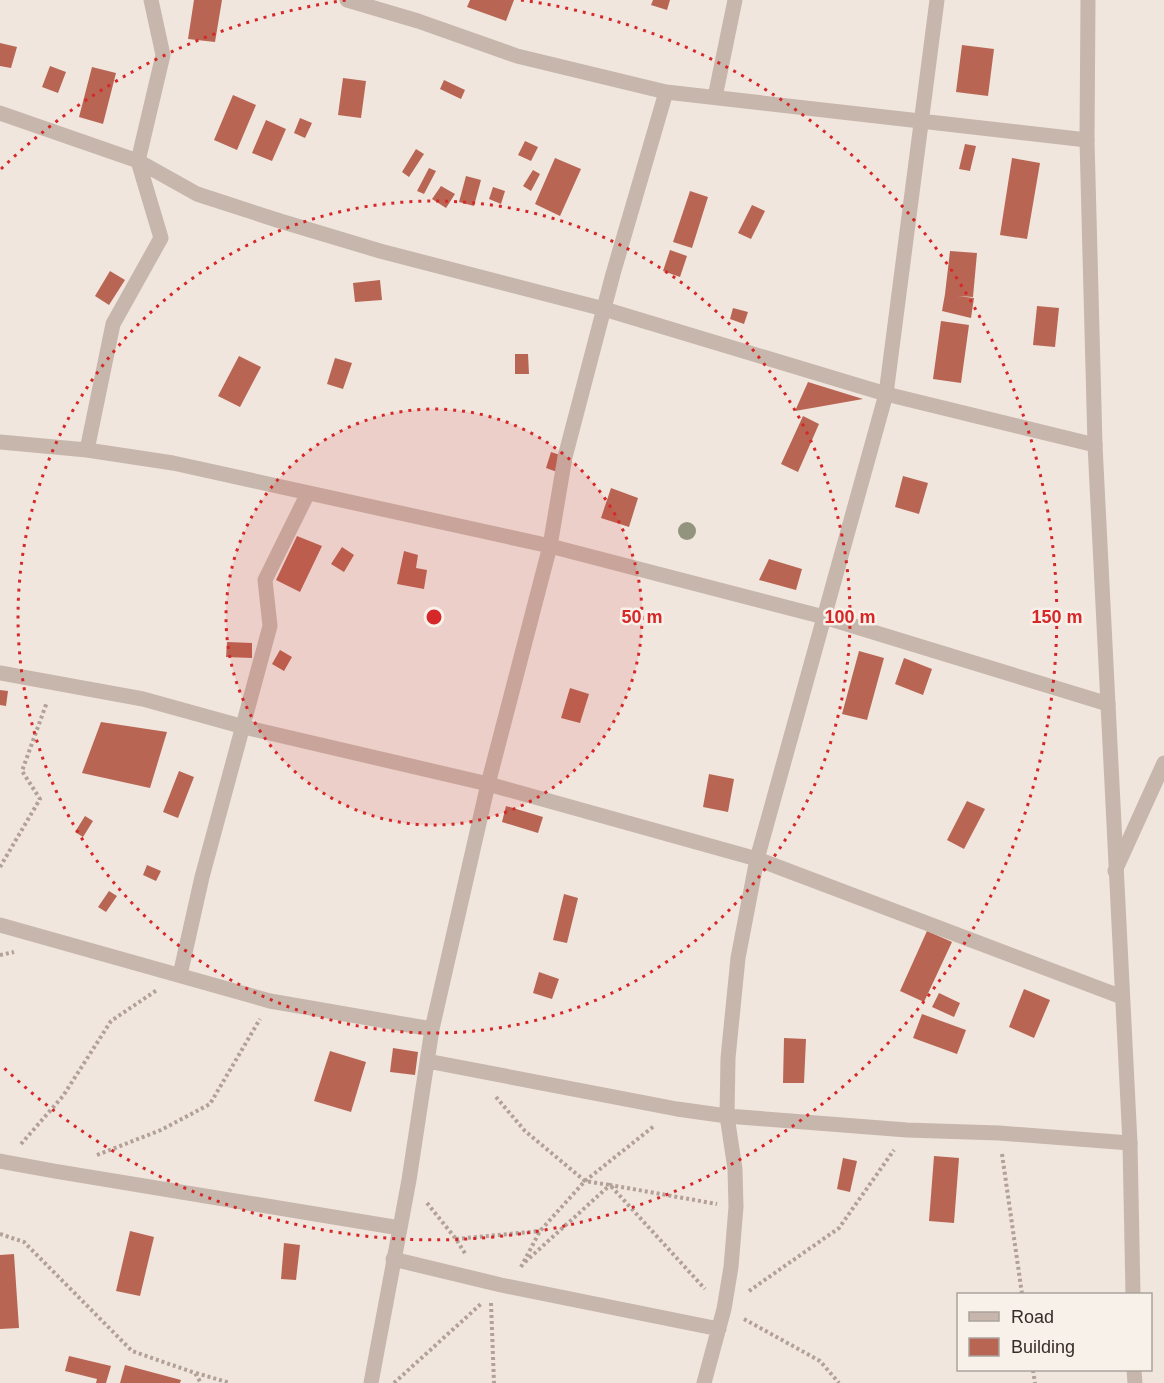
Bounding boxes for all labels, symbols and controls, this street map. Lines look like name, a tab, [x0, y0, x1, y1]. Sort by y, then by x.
centre of rings	[424, 607, 444, 627]
text: 50 m	[621, 607, 663, 627]
text: 100 m	[824, 607, 876, 627]
text: 150 m	[1031, 607, 1083, 627]
legend	[957, 1293, 1152, 1371]
text: Road	[1011, 1307, 1054, 1327]
text: Building	[1011, 1337, 1075, 1357]

